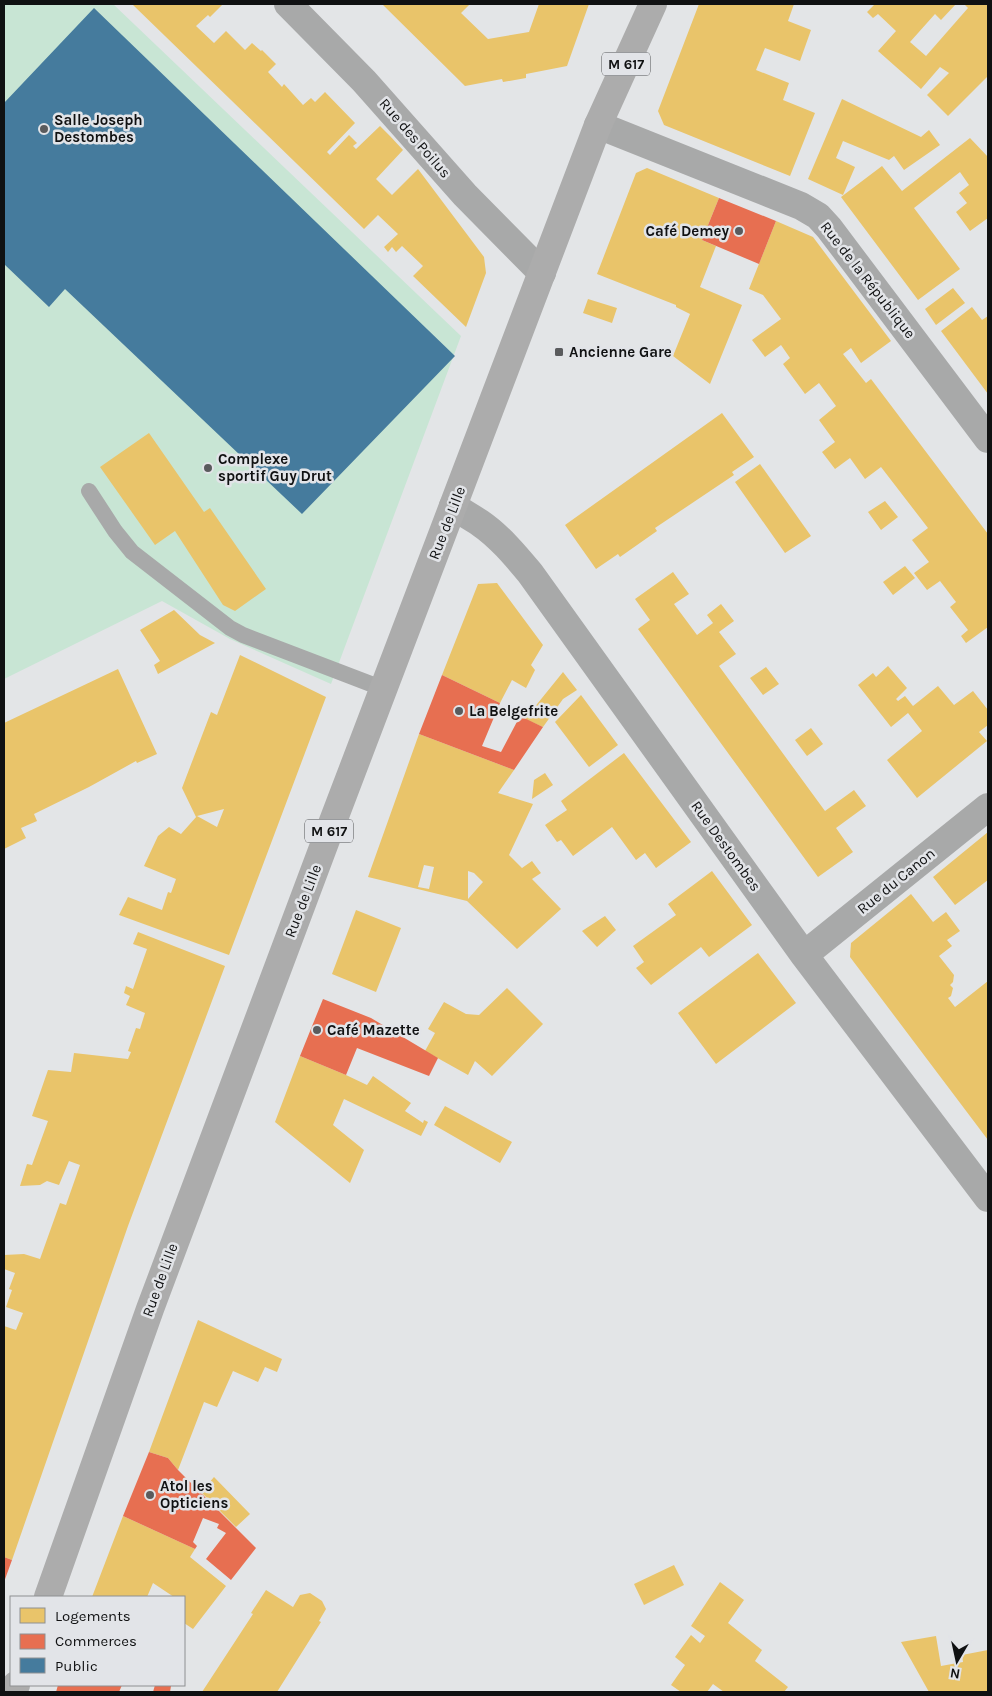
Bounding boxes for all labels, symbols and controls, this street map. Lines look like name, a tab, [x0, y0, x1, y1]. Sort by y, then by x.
road number: M 617	[602, 52, 650, 76]
street label: Rue des Poilus	[375, 94, 455, 182]
place label: Salle Joseph Destombes	[54, 111, 143, 146]
marker: Salle Joseph Destombes	[38, 123, 50, 135]
street label: Rue de la République	[817, 218, 919, 342]
place label: Café Demey	[645, 222, 729, 240]
marker: Café Demey	[733, 225, 745, 237]
place label: Ancienne Gare	[569, 343, 672, 361]
marker: Ancienne Gare	[553, 346, 565, 358]
place label: Complexe sportif Guy Drut	[218, 450, 332, 485]
marker: Complexe sportif Guy Drut	[202, 462, 214, 474]
street label: Rue de Lille	[425, 484, 469, 562]
place label: La Belgefrite	[469, 702, 558, 720]
marker: La Belgefrite	[453, 705, 465, 717]
street label: Rue Destombes	[687, 797, 765, 895]
road number: M 617	[305, 819, 353, 842]
street label: Rue du Canon	[853, 844, 939, 918]
street label: Rue de Lille	[281, 862, 325, 940]
place label: Café Mazette	[327, 1021, 420, 1039]
marker: Café Mazette	[311, 1024, 323, 1036]
street label: Rue de Lille	[138, 1241, 182, 1319]
place label: Atol les Opticiens	[160, 1477, 228, 1512]
marker: Atol les Opticiens	[144, 1489, 156, 1501]
legend	[10, 1596, 185, 1686]
text: Logements	[55, 1607, 131, 1625]
text: Commerces	[55, 1632, 137, 1650]
north arrow	[932, 1636, 982, 1686]
text: Public	[55, 1657, 98, 1675]
text: N	[949, 1664, 961, 1683]

